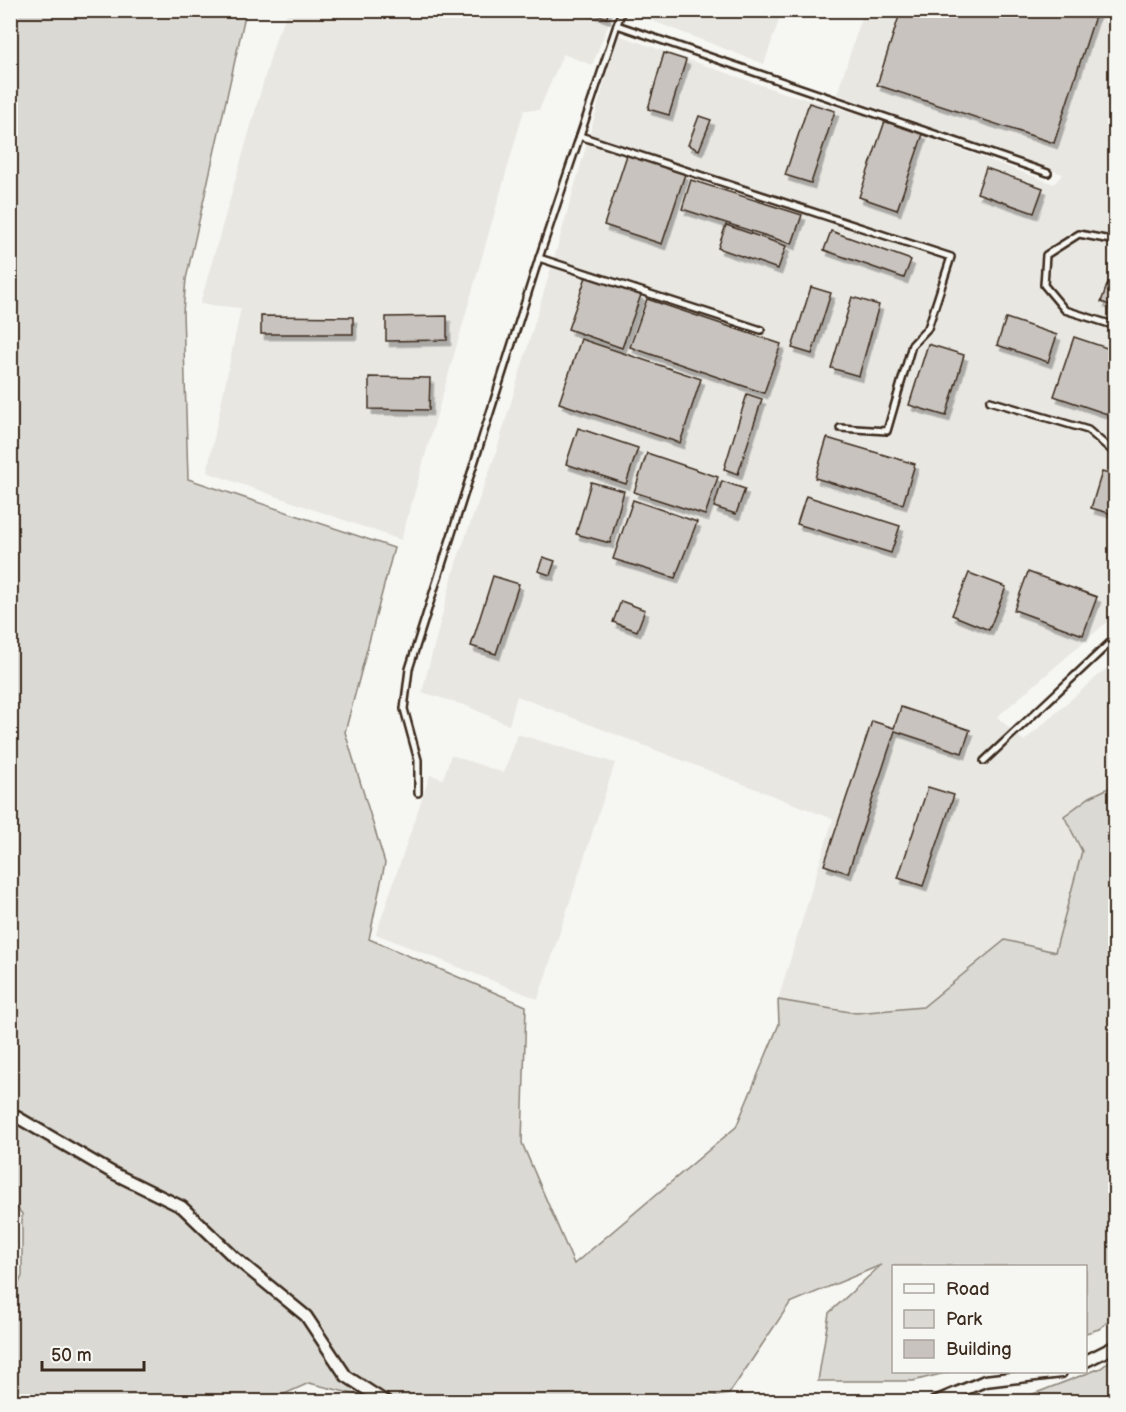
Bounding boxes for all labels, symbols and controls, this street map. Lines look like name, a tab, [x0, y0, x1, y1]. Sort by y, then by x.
legend	[892, 1265, 1087, 1373]
text: Road	[946, 1279, 990, 1300]
text: Park	[946, 1309, 982, 1330]
scale bar	[42, 1334, 144, 1372]
text: Building	[946, 1339, 1012, 1360]
text: 50 m	[51, 1345, 92, 1366]

